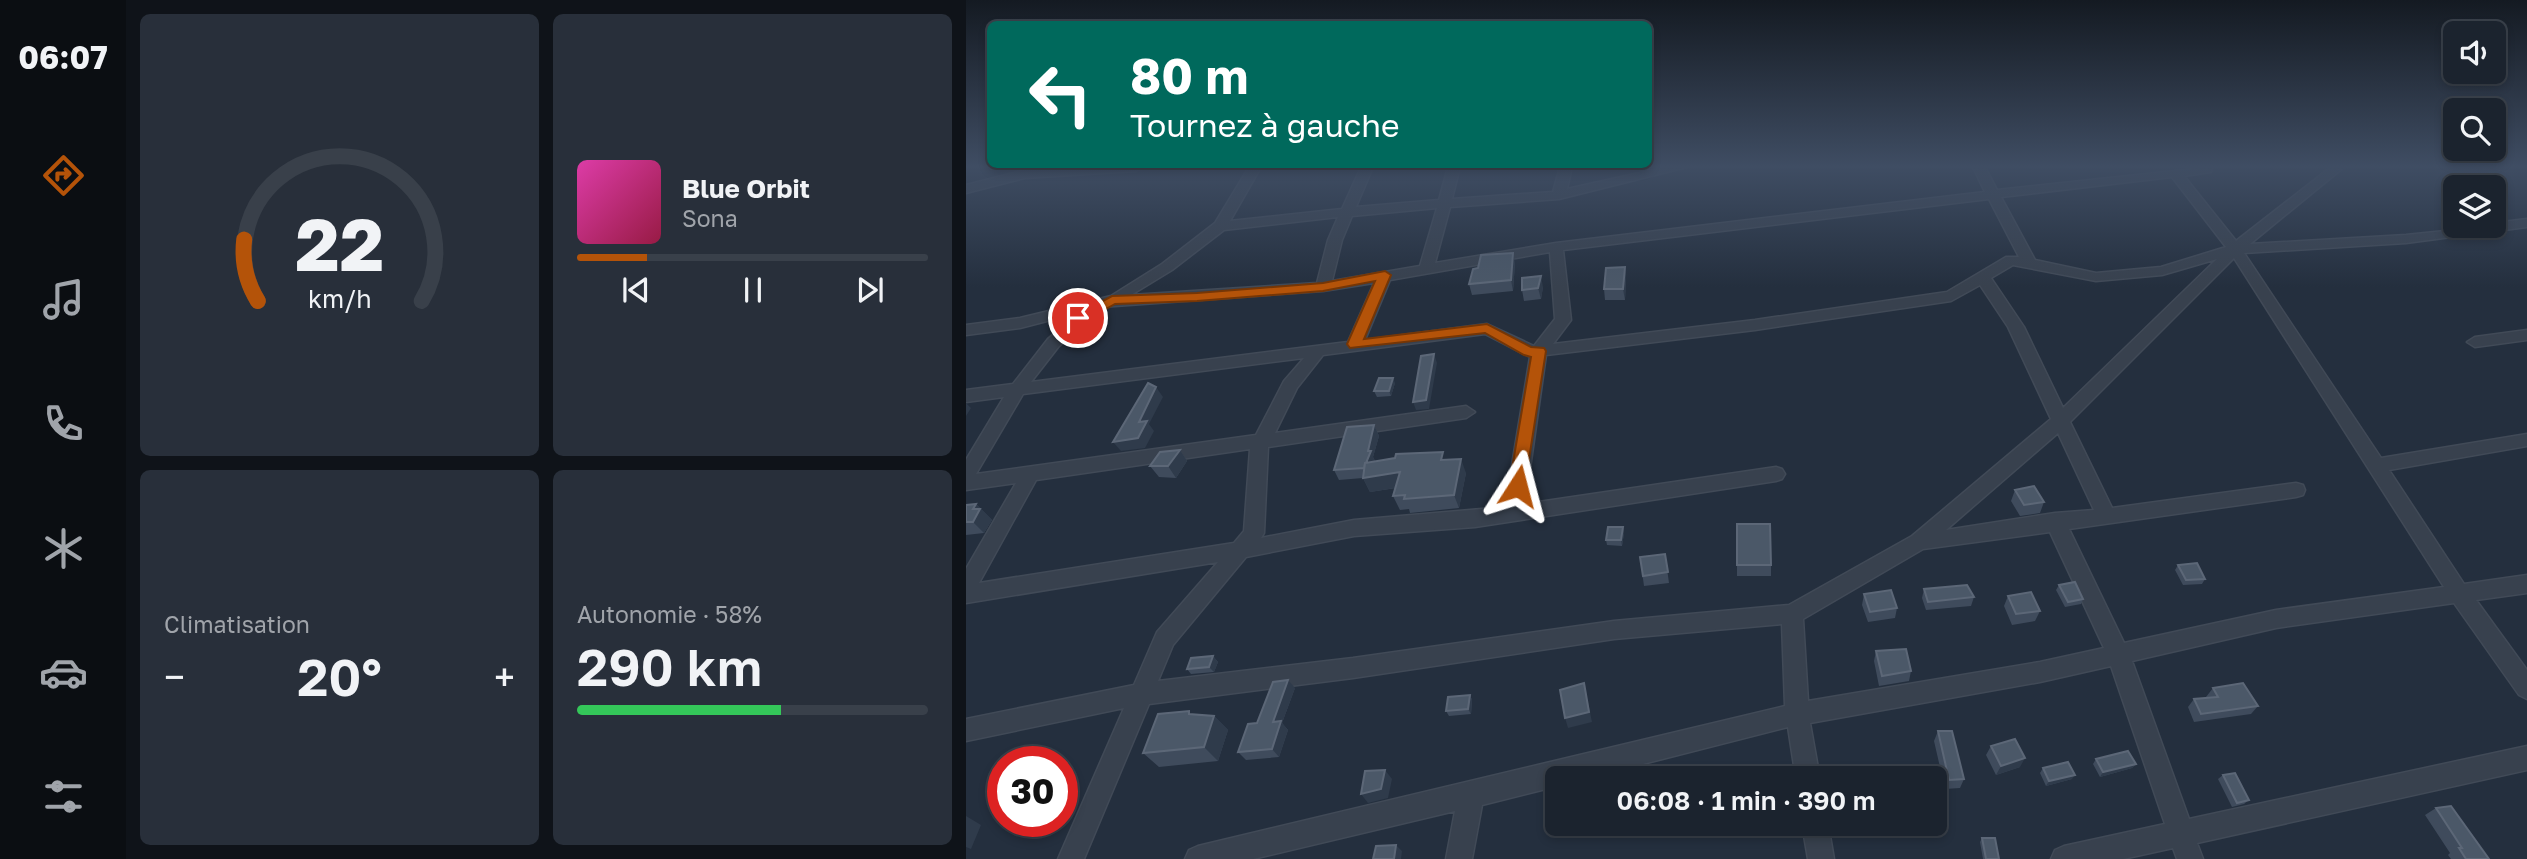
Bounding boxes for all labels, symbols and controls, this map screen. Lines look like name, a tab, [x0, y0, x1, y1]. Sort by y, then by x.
map controls	[2443, 21, 2506, 238]
button: sound	[2443, 21, 2506, 84]
text: 06:07	[18, 38, 108, 76]
text: 80 m	[1130, 46, 1248, 105]
icon: left	[1015, 49, 1106, 140]
button: search	[2443, 98, 2506, 161]
text: Tournez à gauche	[1130, 106, 1399, 144]
icon: directions	[39, 151, 88, 200]
text: Blue Orbit	[682, 173, 810, 204]
button: layers	[2443, 175, 2506, 238]
text: 22	[295, 200, 384, 287]
text: Sona	[682, 204, 738, 232]
icon: previous	[617, 271, 655, 309]
icon: pause	[734, 271, 772, 309]
icon: next	[851, 271, 889, 309]
icon: music	[39, 275, 88, 324]
text: km/h	[308, 283, 371, 314]
pin	[1048, 288, 1108, 348]
icon: arrive	[1059, 299, 1097, 337]
icon: phone	[39, 399, 88, 448]
position arrow	[1481, 449, 1555, 523]
icon: climate	[39, 524, 88, 573]
text: Autonomie · 58%	[577, 600, 762, 628]
text: Climatisation	[164, 610, 310, 638]
text: 290 km	[577, 635, 762, 697]
text: 20°	[297, 645, 382, 707]
icon: car	[39, 648, 88, 697]
text: −	[164, 654, 185, 699]
text: +	[494, 654, 515, 699]
speed limit sign: 30	[987, 746, 1078, 837]
icon: filters	[39, 772, 88, 821]
text: 06:08 · 1 min · 390 m	[1617, 785, 1875, 816]

